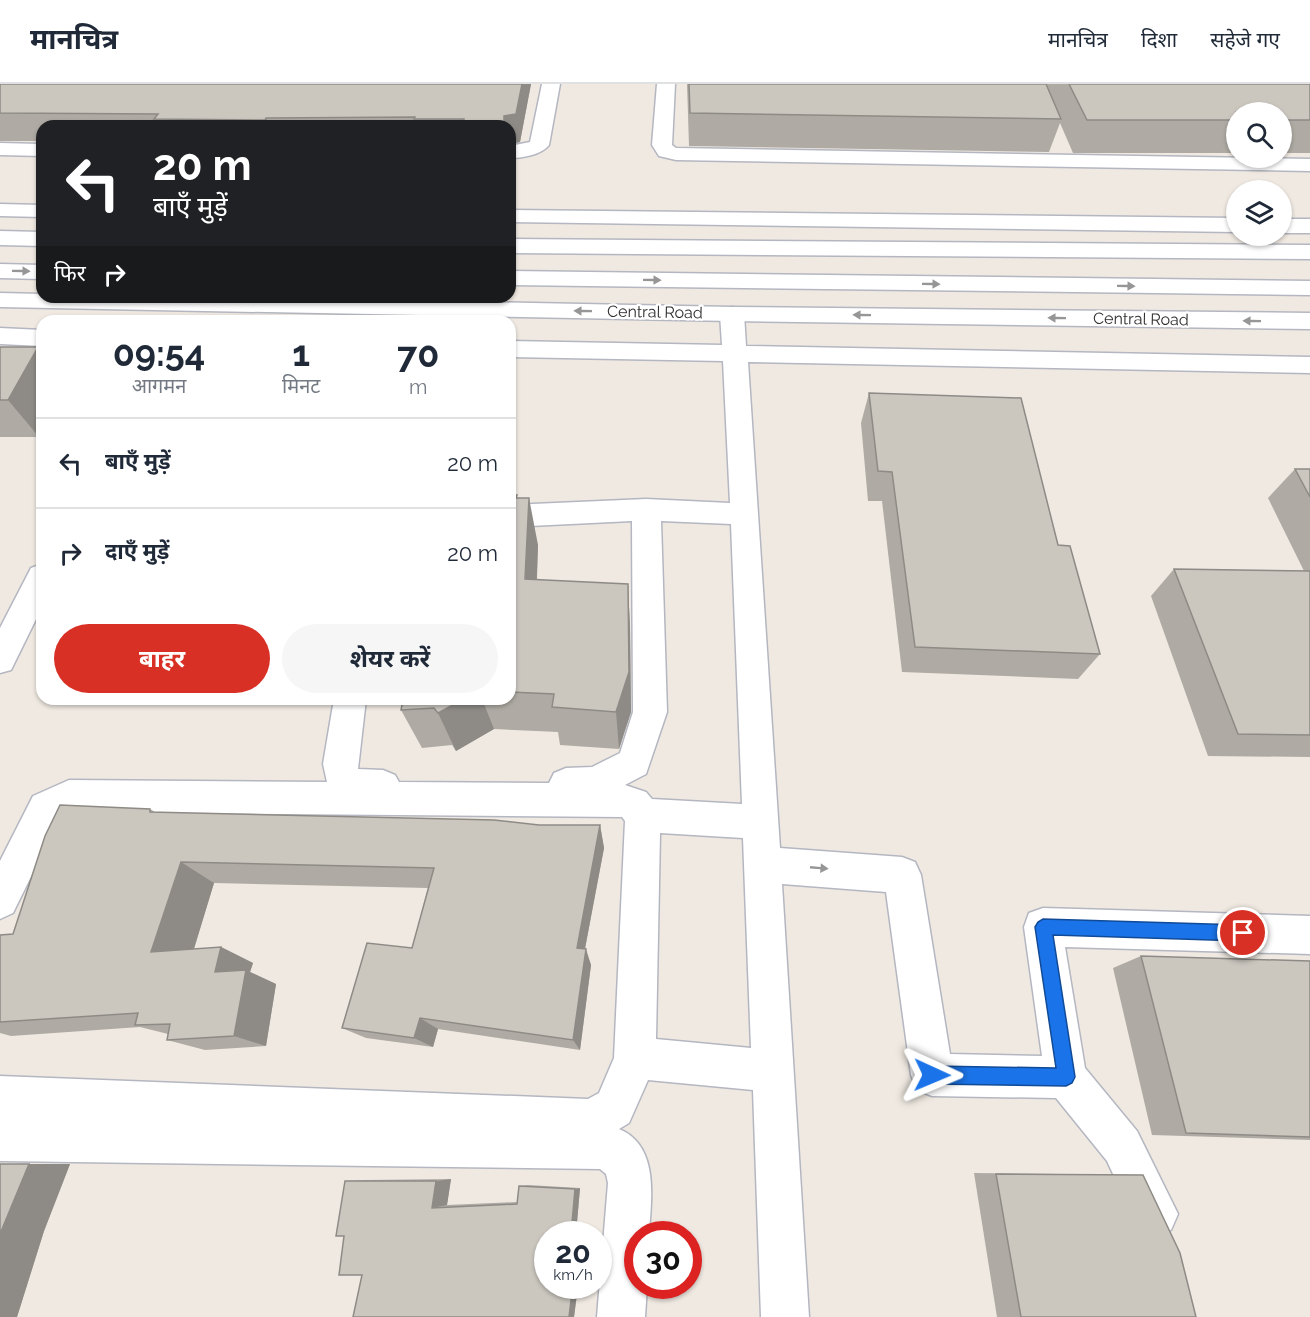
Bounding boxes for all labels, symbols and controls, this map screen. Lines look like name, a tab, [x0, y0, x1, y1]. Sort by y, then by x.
text: मानचित्र	[30, 23, 118, 56]
text: मानचित्र	[1048, 27, 1108, 52]
text: दिशा	[1141, 27, 1177, 52]
text: सहेजे गए	[1210, 27, 1280, 52]
map controls	[1226, 102, 1292, 246]
button: search	[1226, 102, 1292, 168]
text: 20 m	[153, 141, 252, 190]
icon: left	[54, 144, 132, 222]
button: layers	[1226, 180, 1292, 246]
text: बाएँ मुड़ें	[153, 191, 228, 222]
icon: right	[98, 258, 131, 291]
text: फिर	[54, 260, 86, 286]
one-way arrow	[12, 266, 31, 276]
one-way arrow	[643, 275, 662, 285]
one-way arrow	[922, 279, 941, 288]
one-way arrow	[1117, 281, 1136, 291]
street label: Central Road	[607, 302, 703, 322]
one-way arrow	[573, 306, 592, 316]
street label: Central Road	[1093, 309, 1189, 329]
one-way arrow	[852, 311, 871, 320]
one-way arrow	[1047, 313, 1066, 323]
one-way arrow	[1242, 316, 1261, 325]
text: 09:54	[113, 332, 205, 374]
text: 1	[292, 332, 310, 374]
text: 70	[397, 333, 439, 375]
text: आगमन	[132, 374, 186, 398]
text: मिनट	[282, 374, 320, 398]
text: m	[409, 375, 427, 399]
icon: left	[54, 447, 87, 480]
text: बाएँ मुड़ें	[105, 448, 171, 474]
text: 20 m	[447, 450, 498, 476]
icon: right	[54, 537, 87, 570]
text: दाएँ मुड़ें	[105, 538, 169, 564]
text: 20 m	[447, 540, 498, 566]
button: बाहर	[54, 624, 270, 693]
button: शेयर करें	[282, 624, 498, 693]
one-way arrow	[810, 864, 829, 873]
pin	[1217, 907, 1268, 958]
icon: arrive	[1226, 916, 1259, 949]
position arrow	[900, 1043, 964, 1107]
speed limit sign: 30	[624, 1221, 702, 1299]
text: 20	[555, 1235, 591, 1270]
text: km/h	[553, 1266, 593, 1284]

